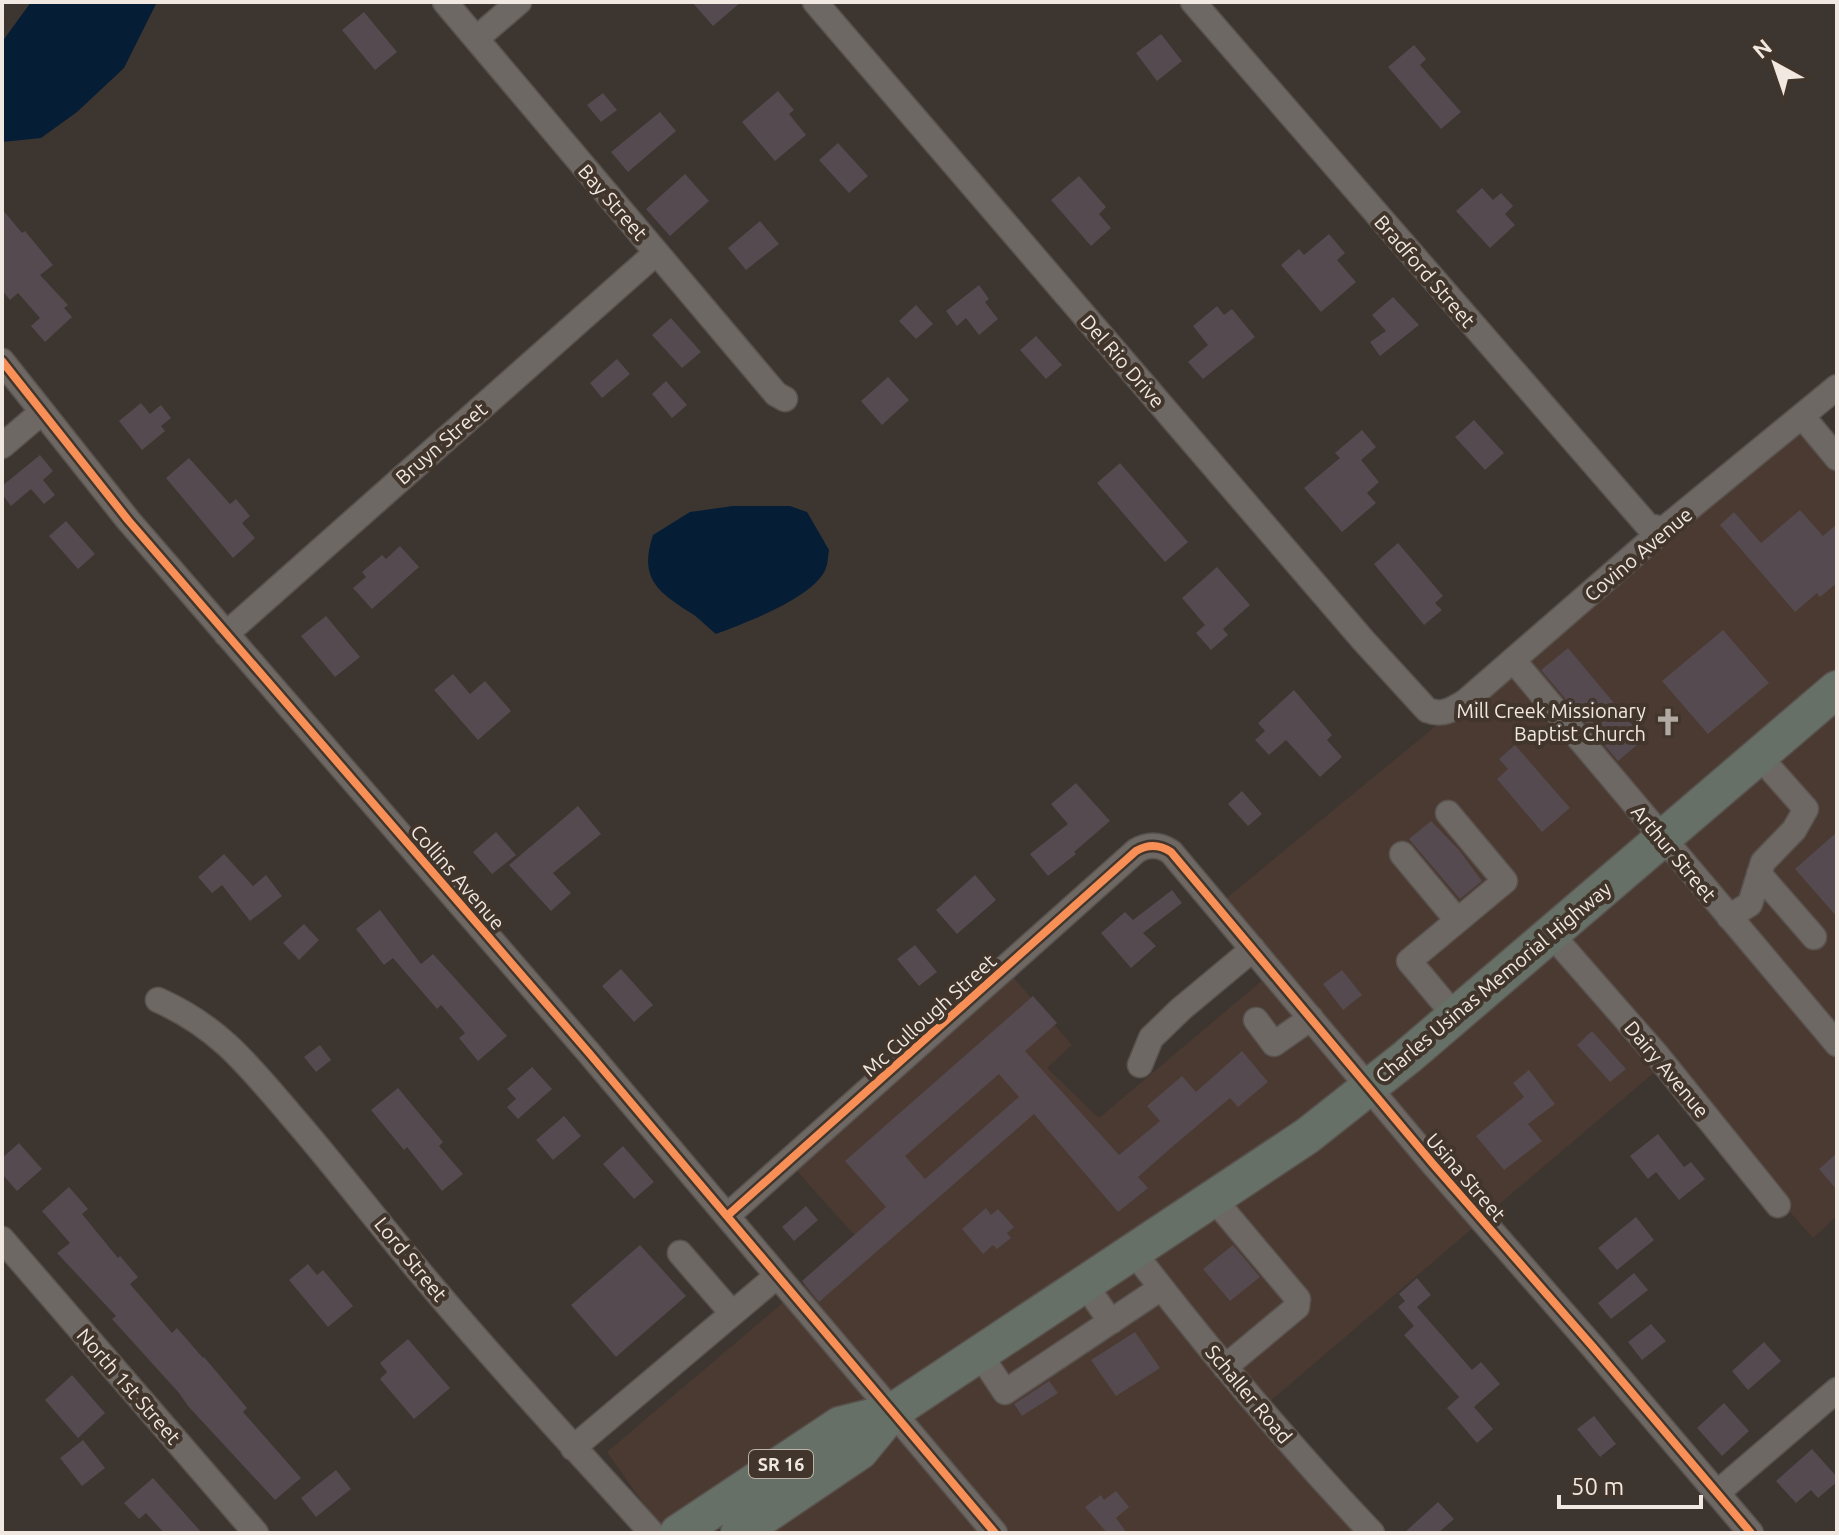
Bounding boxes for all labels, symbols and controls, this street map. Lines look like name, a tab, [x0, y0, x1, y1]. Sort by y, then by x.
north arrow	[1735, 24, 1815, 104]
text: N	[1747, 33, 1776, 63]
street label: Bay Street	[574, 159, 652, 245]
street label: Bradford Street	[1370, 210, 1480, 332]
street label: Del Rio Drive	[1076, 310, 1170, 412]
street label: Bruyn Street	[391, 397, 491, 489]
street label: Covino Avenue	[1579, 502, 1697, 606]
place label: Mill Creek Missionary Baptist Church	[1457, 699, 1646, 745]
church icon: Mill Creek Missionary Baptist Church	[1653, 707, 1683, 737]
street label: Arthur Street	[1627, 800, 1721, 906]
street label: Collins Avenue	[406, 820, 510, 934]
street label: Charles Usinas Memorial Highway	[1371, 876, 1616, 1087]
street label: Mc Cullough Street	[858, 949, 1001, 1081]
street label: Dairy Avenue	[1620, 1016, 1714, 1122]
street label: Usina Street	[1421, 1128, 1511, 1226]
street label: Lord Street	[370, 1212, 452, 1306]
street label: North 1st Street	[73, 1323, 186, 1449]
street label: Schaller Road	[1201, 1340, 1297, 1448]
road number: SR 16	[749, 1450, 813, 1478]
scale bar	[1559, 1459, 1701, 1509]
text: 50 m	[1571, 1473, 1624, 1500]

